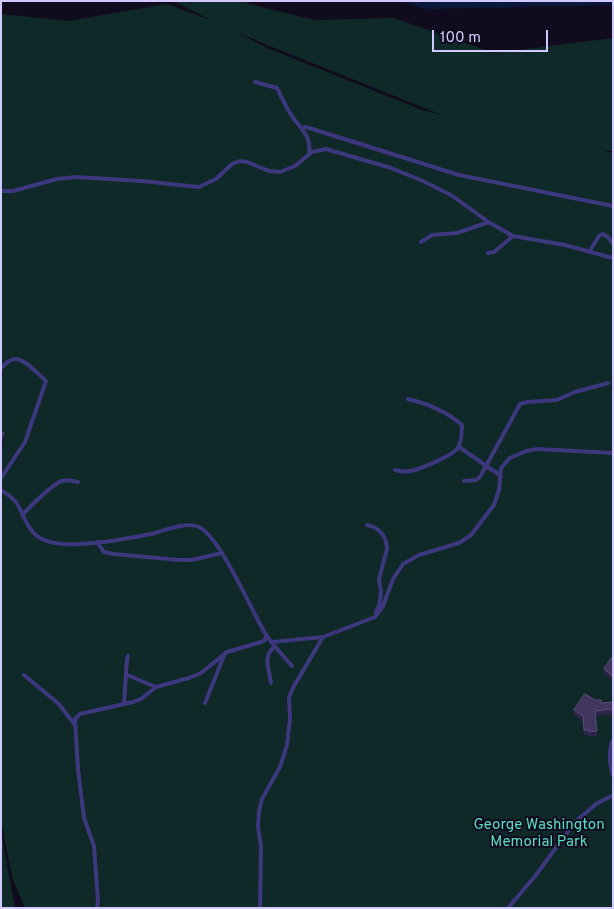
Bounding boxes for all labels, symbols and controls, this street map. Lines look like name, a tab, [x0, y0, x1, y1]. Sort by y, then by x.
scale bar	[434, 20, 550, 52]
text: 100 m	[440, 29, 481, 48]
park label: George Washington Memorial Park	[473, 817, 605, 852]

